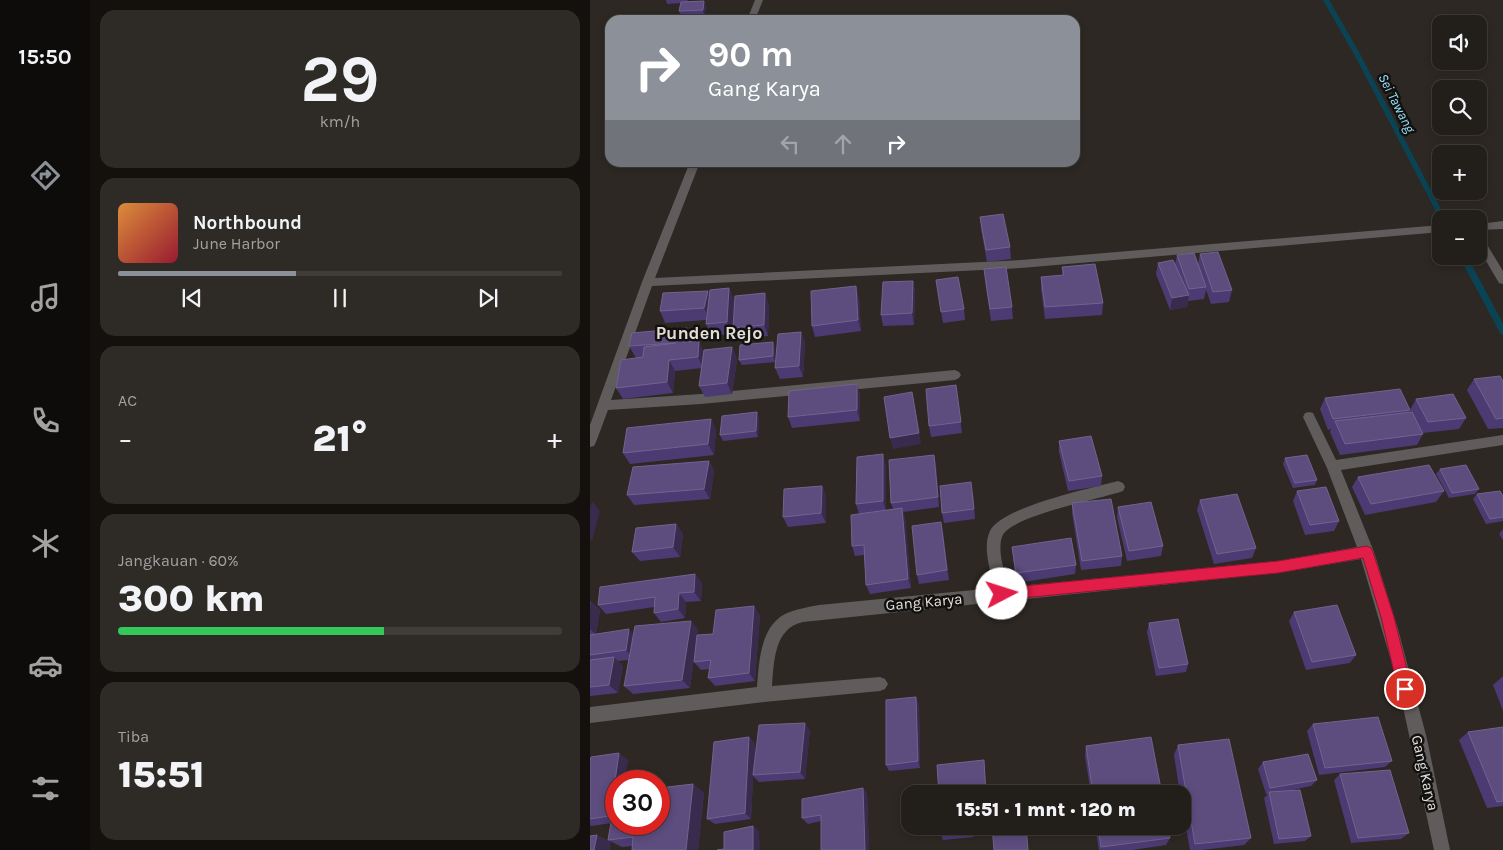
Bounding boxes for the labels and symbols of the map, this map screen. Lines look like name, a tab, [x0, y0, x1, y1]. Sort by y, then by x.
water label: Sei Tawang	[1374, 71, 1419, 136]
district label: Punden Rejo	[656, 322, 762, 344]
position arrow	[975, 567, 1027, 619]
street label: Gang Karya	[885, 590, 963, 614]
pin	[1384, 668, 1426, 710]
street label: Gang Karya	[1408, 733, 1442, 813]
speed limit sign: 30	[605, 770, 670, 835]

